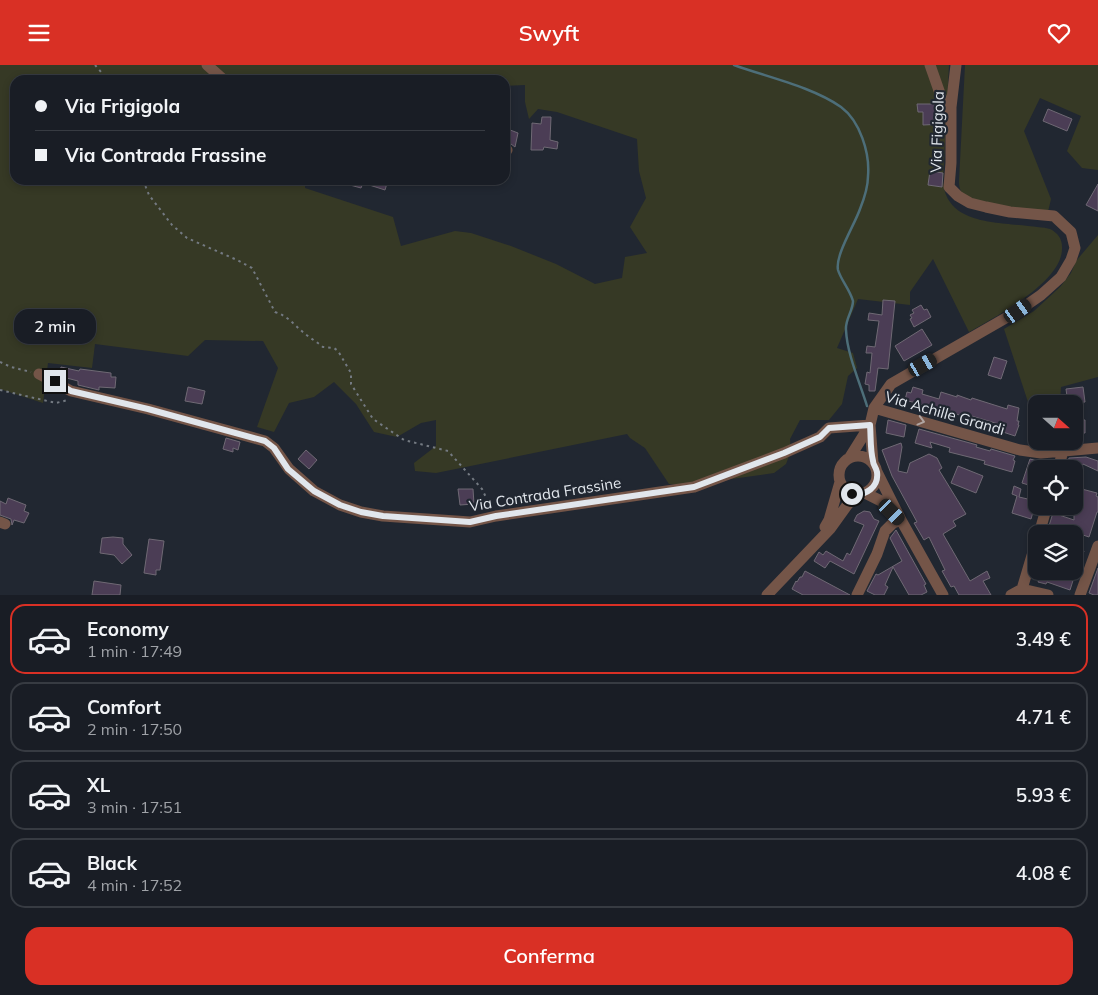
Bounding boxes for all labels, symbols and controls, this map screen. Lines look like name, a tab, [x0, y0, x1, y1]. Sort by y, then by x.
icon: menu	[25, 19, 53, 47]
text: Swyft	[519, 19, 579, 47]
icon: heart	[1045, 19, 1073, 47]
street label: Via Figigola	[926, 91, 948, 173]
text: Via Frigigola	[65, 94, 180, 118]
text: Via Contrada Frassine	[65, 143, 267, 167]
car	[1001, 296, 1034, 326]
callout: 2 min	[14, 309, 96, 343]
text: 2 min	[34, 316, 76, 336]
car	[906, 351, 939, 379]
route end	[44, 370, 66, 392]
street label: Via Achille Grandi	[883, 387, 1007, 439]
north arrow	[1028, 395, 1082, 450]
map controls	[1028, 395, 1083, 580]
one-way arrow	[916, 415, 925, 426]
button: locate	[1028, 460, 1083, 515]
street label: Via Contrada Frassine	[468, 473, 622, 515]
route start	[841, 483, 863, 505]
car	[876, 496, 907, 528]
button: layers	[1028, 525, 1083, 580]
icon: car	[27, 617, 72, 662]
text: Economy	[87, 617, 169, 641]
text: 3.49 €	[1016, 627, 1071, 651]
text: 1 min · 17:49	[87, 641, 182, 661]
icon: car	[27, 695, 72, 740]
text: Comfort	[87, 695, 161, 719]
text: 4.71 €	[1016, 705, 1071, 729]
text: 2 min · 17:50	[87, 719, 182, 739]
icon: car	[27, 773, 72, 818]
text: XL	[87, 773, 110, 797]
text: 5.93 €	[1016, 783, 1071, 807]
text: 3 min · 17:51	[87, 797, 182, 817]
icon: car	[27, 851, 72, 896]
text: Black	[87, 851, 137, 875]
text: 4.08 €	[1016, 861, 1071, 885]
text: 4 min · 17:52	[87, 875, 182, 895]
button: Conferma	[25, 927, 1073, 985]

